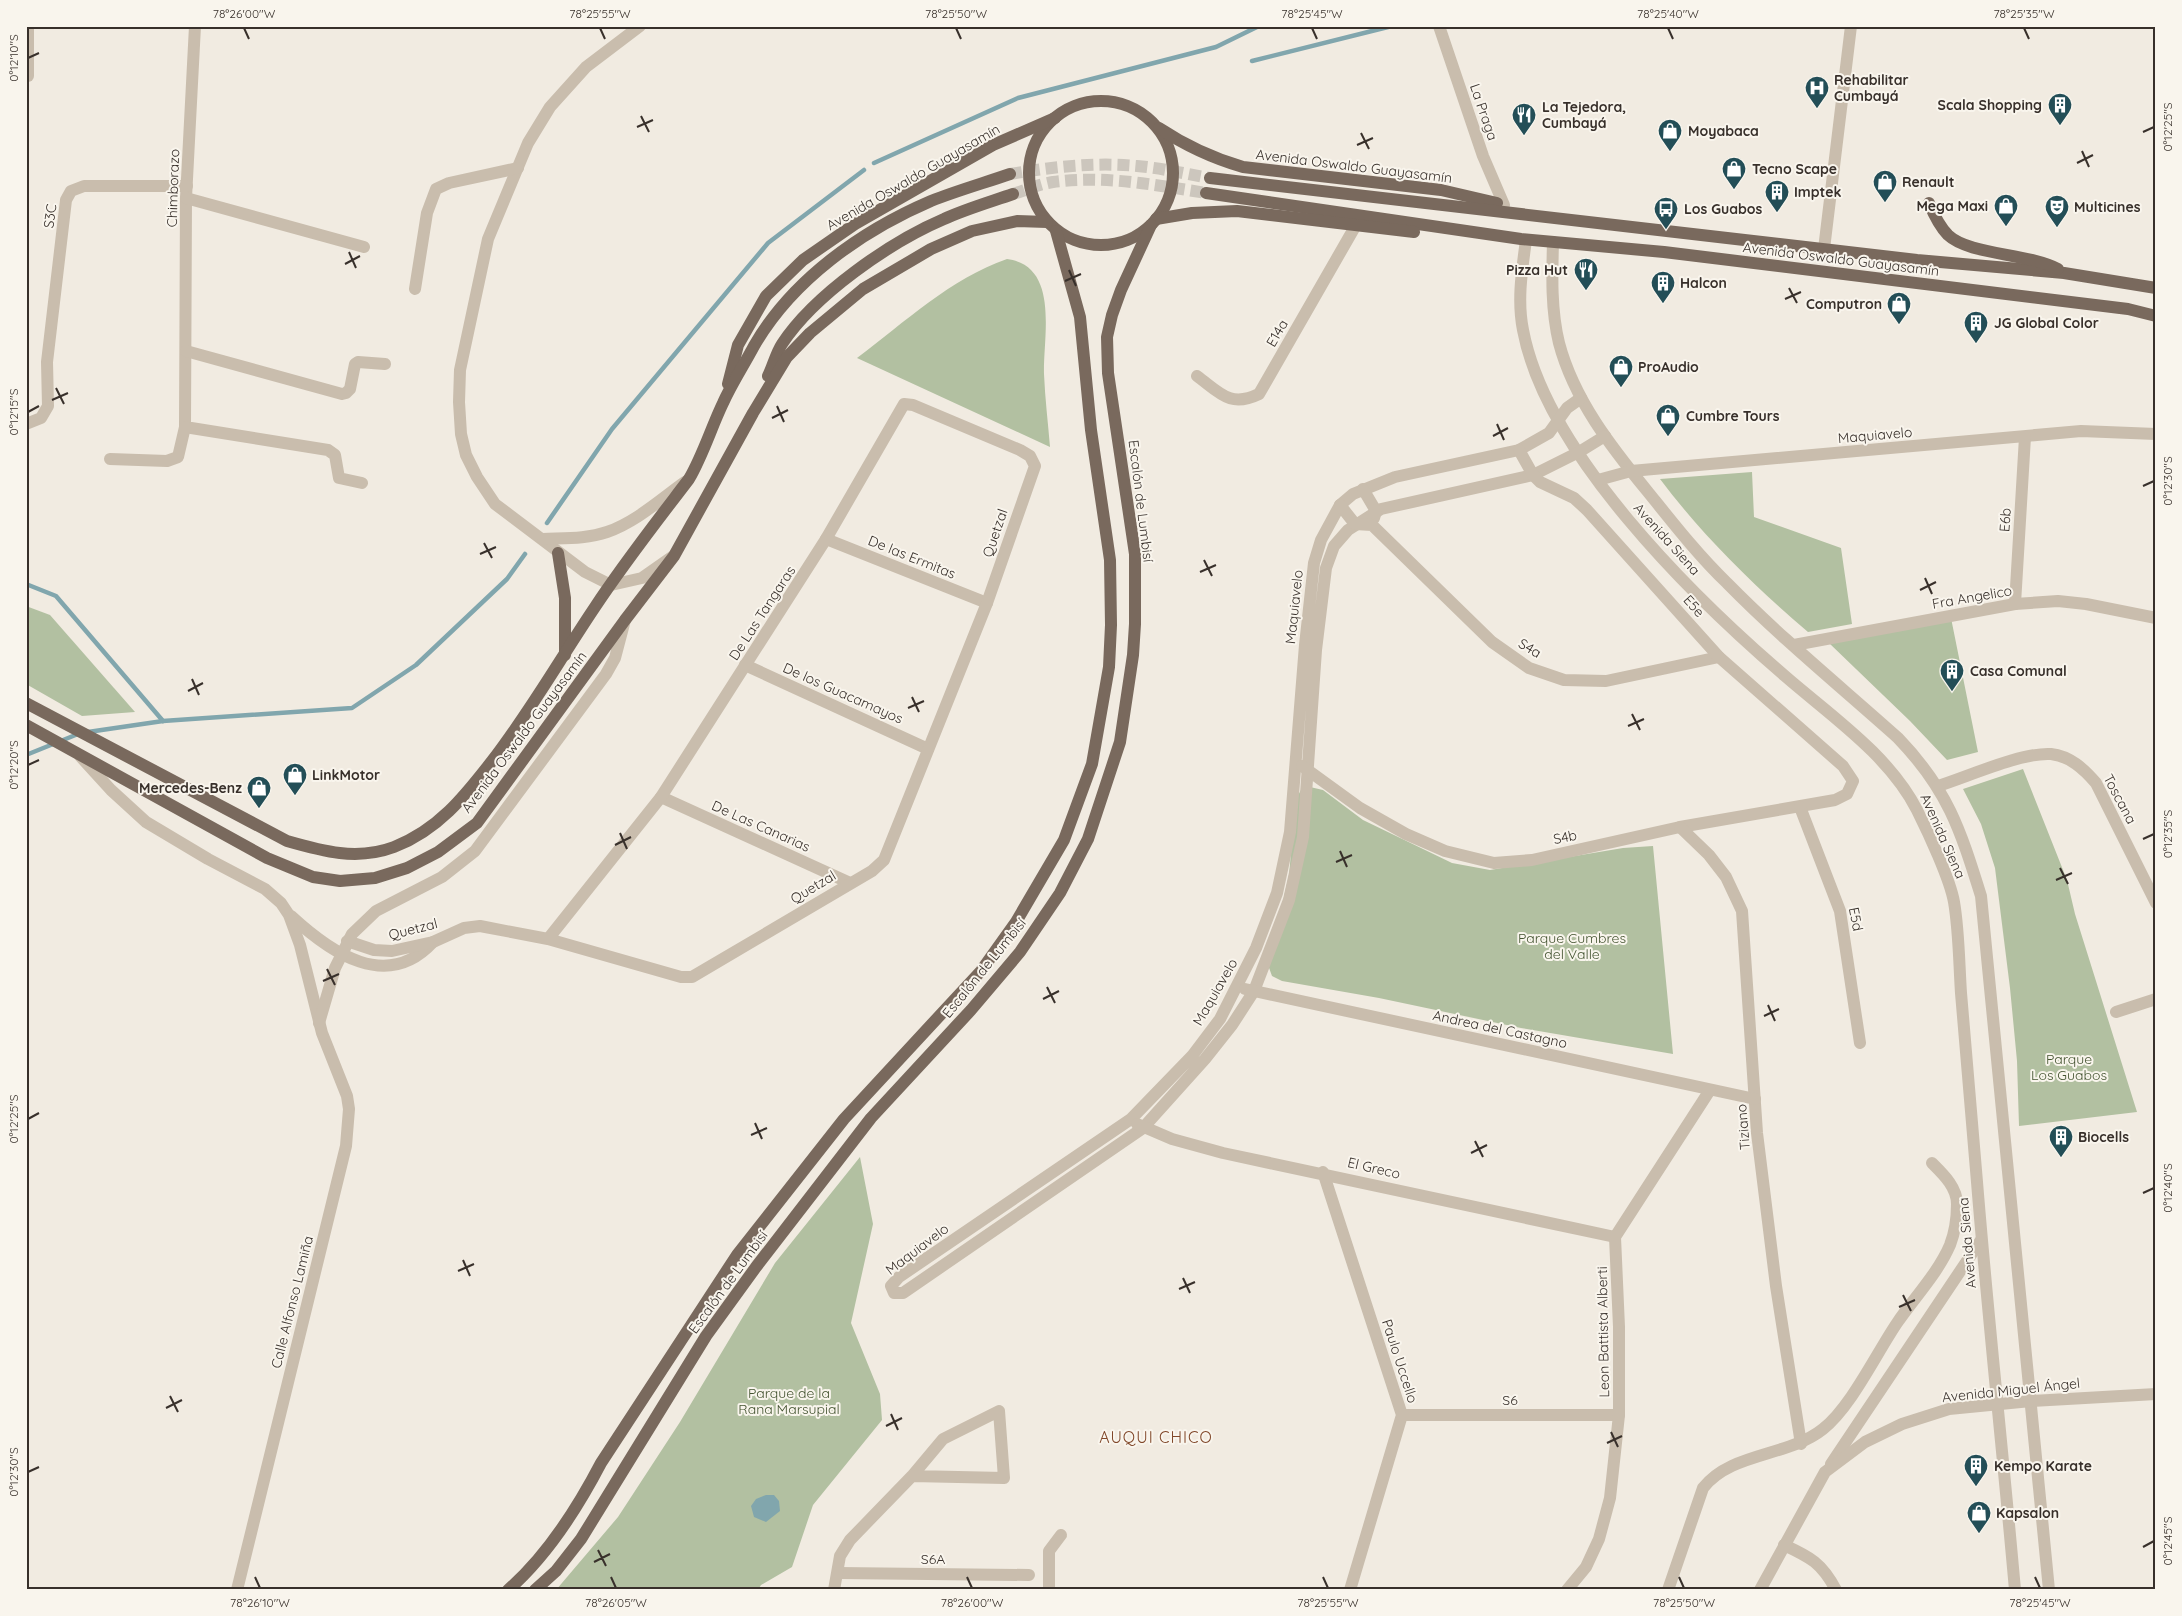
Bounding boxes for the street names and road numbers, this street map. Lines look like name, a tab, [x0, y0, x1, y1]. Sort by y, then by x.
street label: La Praga	[1466, 81, 1502, 143]
street label: Avenida Oswaldo Guayasamín	[823, 120, 1003, 234]
street label: Avenida Oswaldo Guayasamín	[1255, 145, 1453, 187]
street label: Chimborazo	[163, 148, 183, 228]
street label: S3C	[39, 203, 61, 229]
street label: Avenida Oswaldo Guayasamín	[1742, 238, 1940, 280]
street label: E14a	[1262, 316, 1292, 350]
street label: Maquiavelo	[1837, 423, 1913, 447]
street label: Escalón de Lumbisí	[1125, 439, 1157, 563]
street label: Avenida Siena	[1630, 499, 1704, 579]
street label: Quetzal	[978, 506, 1012, 560]
street label: E6b	[1995, 507, 2015, 533]
street label: De las Ermitas	[866, 531, 958, 583]
street label: De Las Tangaras	[725, 562, 799, 664]
street label: Maquiavelo	[1281, 569, 1307, 645]
street label: Fra Angelico	[1931, 581, 2013, 613]
street label: E5e	[1679, 591, 1709, 621]
street label: S4a	[1515, 634, 1545, 662]
street label: Avenida Oswaldo Guayasamín	[457, 648, 591, 816]
street label: De los Guacamayos	[780, 658, 906, 728]
street label: Toscana	[2099, 771, 2141, 827]
street label: Avenida Siena	[1916, 791, 1970, 881]
street label: De Las Canarias	[709, 796, 813, 856]
street label: S4b	[1552, 826, 1578, 848]
street label: Quetzal	[787, 866, 839, 908]
street label: E5d	[1845, 905, 1867, 933]
street label: Quetzal	[387, 914, 439, 944]
street label: Escalón de Lumbisí	[938, 914, 1030, 1022]
street label: Maquiavelo	[1189, 955, 1241, 1029]
street label: Andrea del Castagno	[1431, 1006, 1569, 1052]
street label: Tiziano	[1732, 1103, 1754, 1151]
street label: El Greco	[1346, 1153, 1402, 1183]
street label: Avenida Siena	[1954, 1197, 1980, 1289]
street label: Maquiavelo	[882, 1219, 952, 1279]
street label: Escalón de Lumbisí	[684, 1227, 772, 1337]
street label: Calle Alfonso Lamiña	[267, 1234, 317, 1370]
street label: Leon Battista Alberti	[1593, 1266, 1613, 1398]
street label: Paulo Uccello	[1378, 1317, 1422, 1405]
street label: Avenida Miguel Ángel	[1941, 1374, 2081, 1406]
street label: S6	[1502, 1391, 1518, 1409]
street label: S6A	[921, 1550, 945, 1568]

